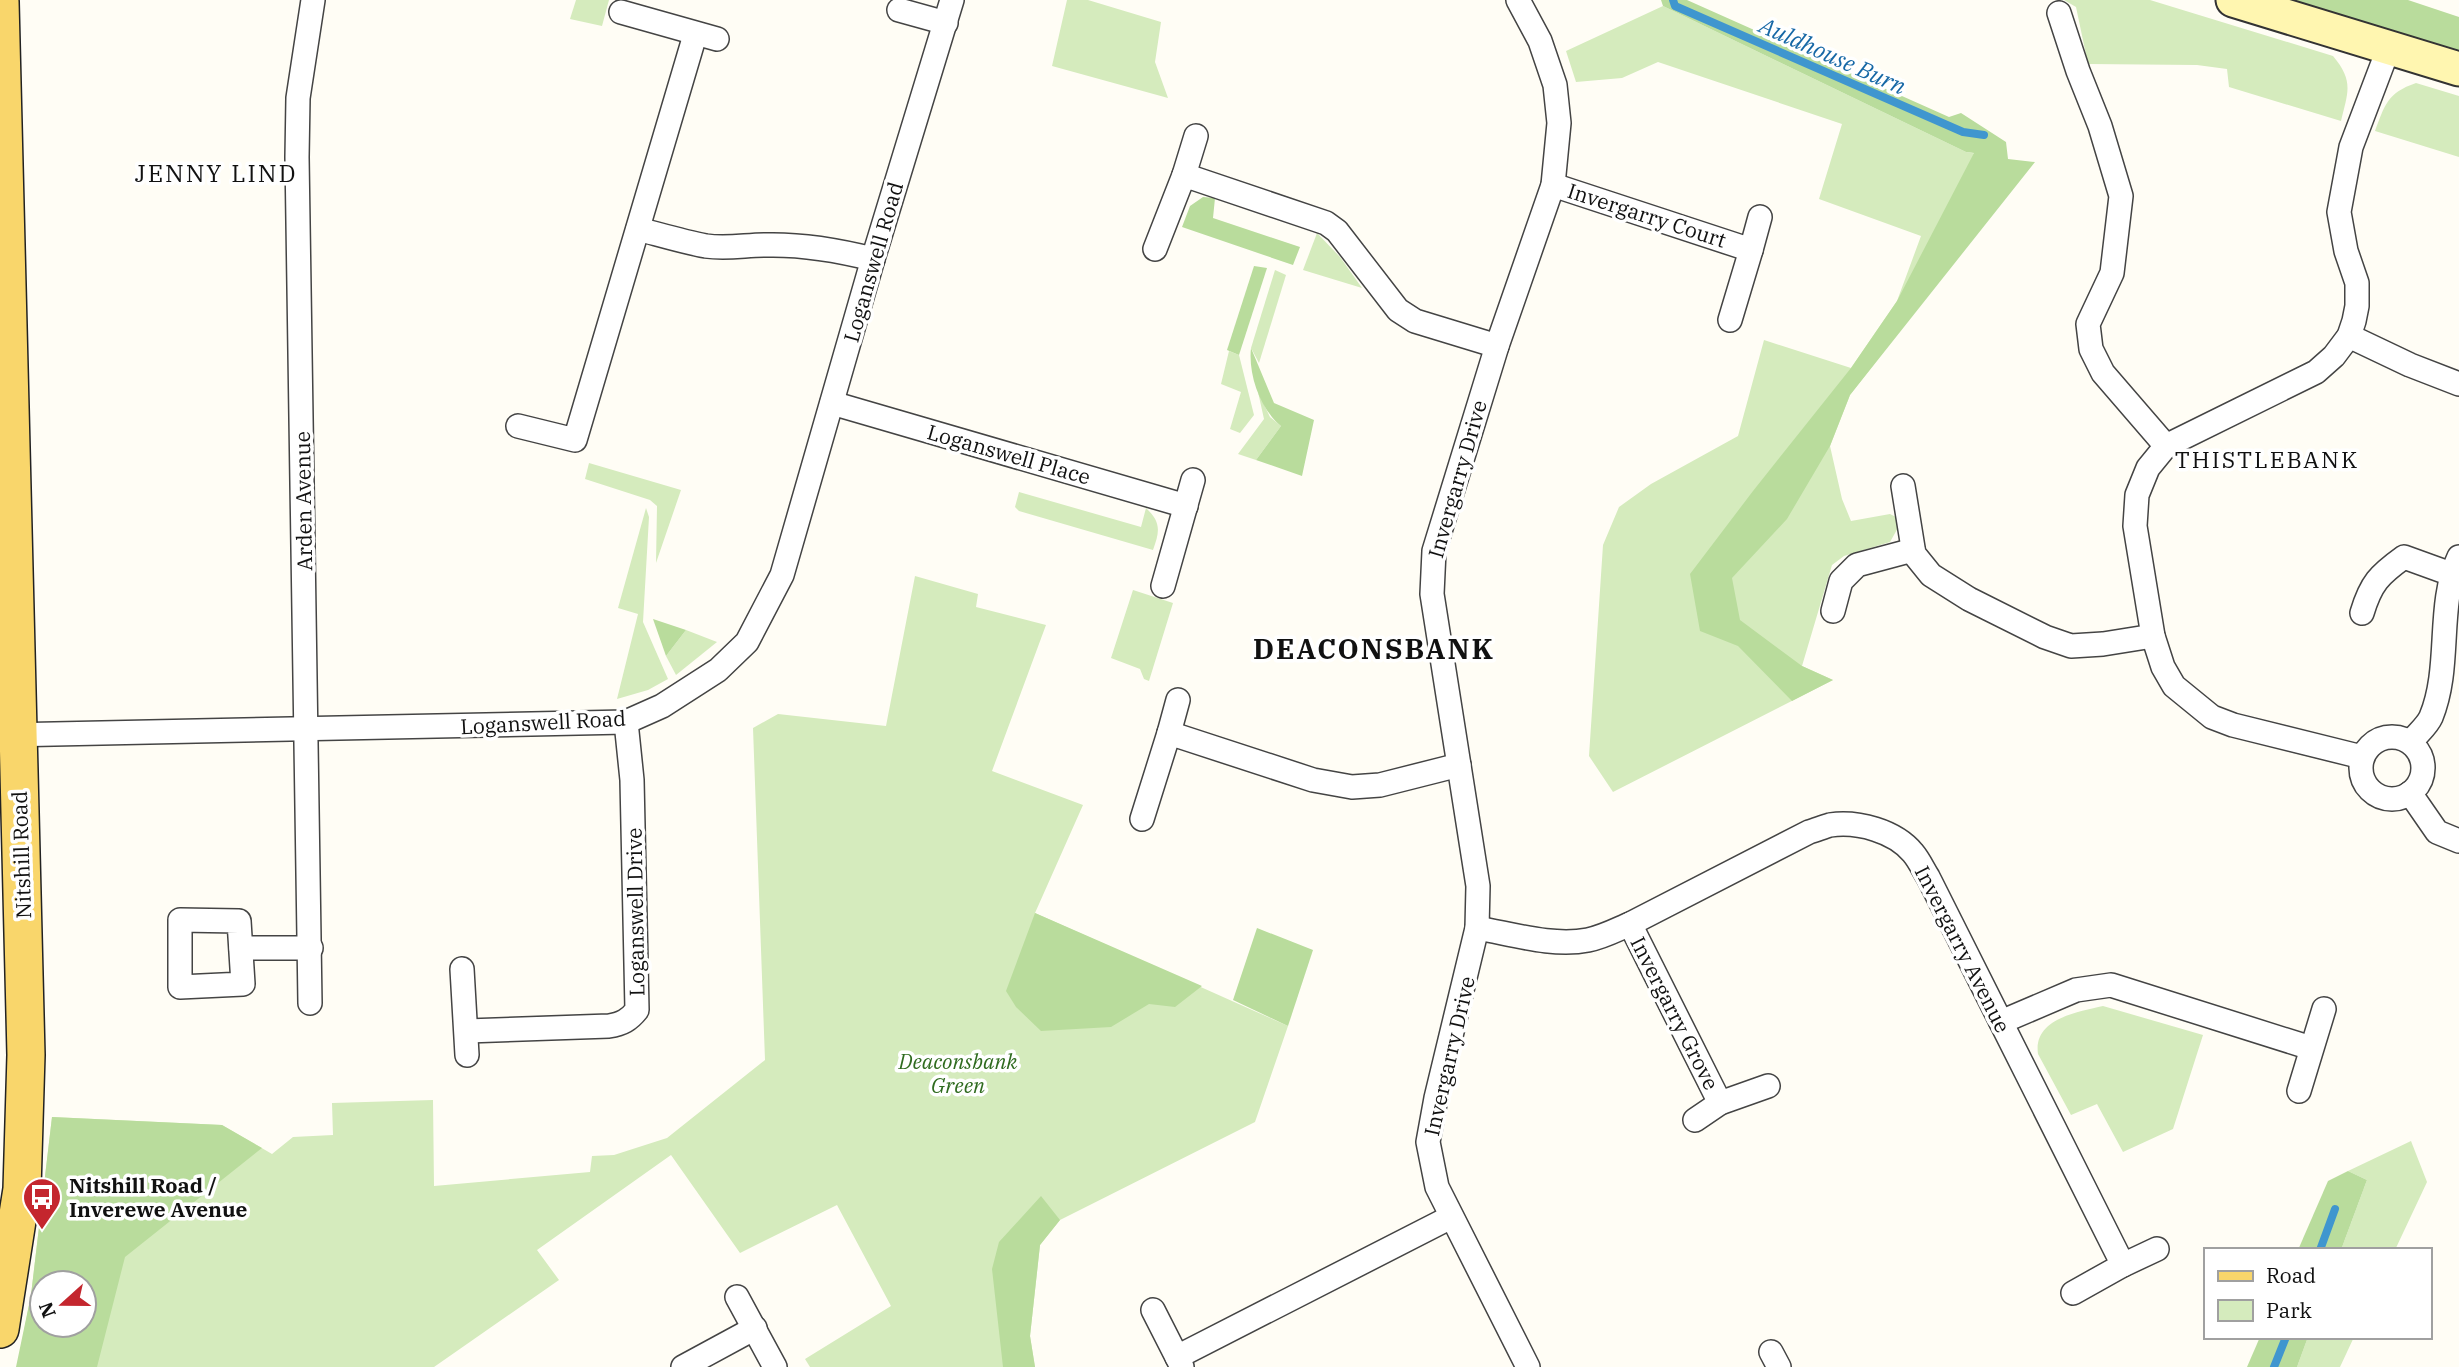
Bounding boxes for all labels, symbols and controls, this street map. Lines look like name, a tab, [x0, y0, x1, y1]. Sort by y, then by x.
water label: Auldhouse Burn	[1753, 9, 1911, 101]
district label: JENNY LIND	[135, 157, 297, 189]
street label: Invergarry Court	[1564, 176, 1730, 254]
street label: Loganswell Road	[837, 178, 909, 346]
street label: Invergarry Drive	[1421, 397, 1493, 561]
street label: Loganswell Place	[924, 417, 1094, 491]
street label: Arden Avenue	[288, 431, 318, 571]
district label: THISTLEBANK	[2175, 444, 2359, 474]
district label: DEACONSBANK	[1253, 630, 1495, 667]
street label: Loganswell Road	[460, 704, 627, 740]
street label: Nitshill Road	[5, 790, 37, 919]
street label: Loganswell Drive	[620, 827, 650, 997]
street label: Invergarry Avenue	[1909, 861, 2017, 1037]
street label: Invergarry Grove	[1624, 932, 1726, 1094]
street label: Invergarry Drive	[1417, 973, 1481, 1139]
park label: Deaconsbank Green	[898, 1047, 1018, 1099]
place label: Nitshill Road / Inverewe Avenue	[69, 1171, 248, 1223]
bus stop icon: Nitshill Road / Inverewe Avenue	[21, 1176, 63, 1231]
legend	[2204, 1248, 2431, 1339]
text: Road	[2266, 1261, 2316, 1289]
north arrow	[28, 1269, 98, 1339]
text: Park	[2266, 1296, 2313, 1324]
text: N	[33, 1299, 61, 1321]

